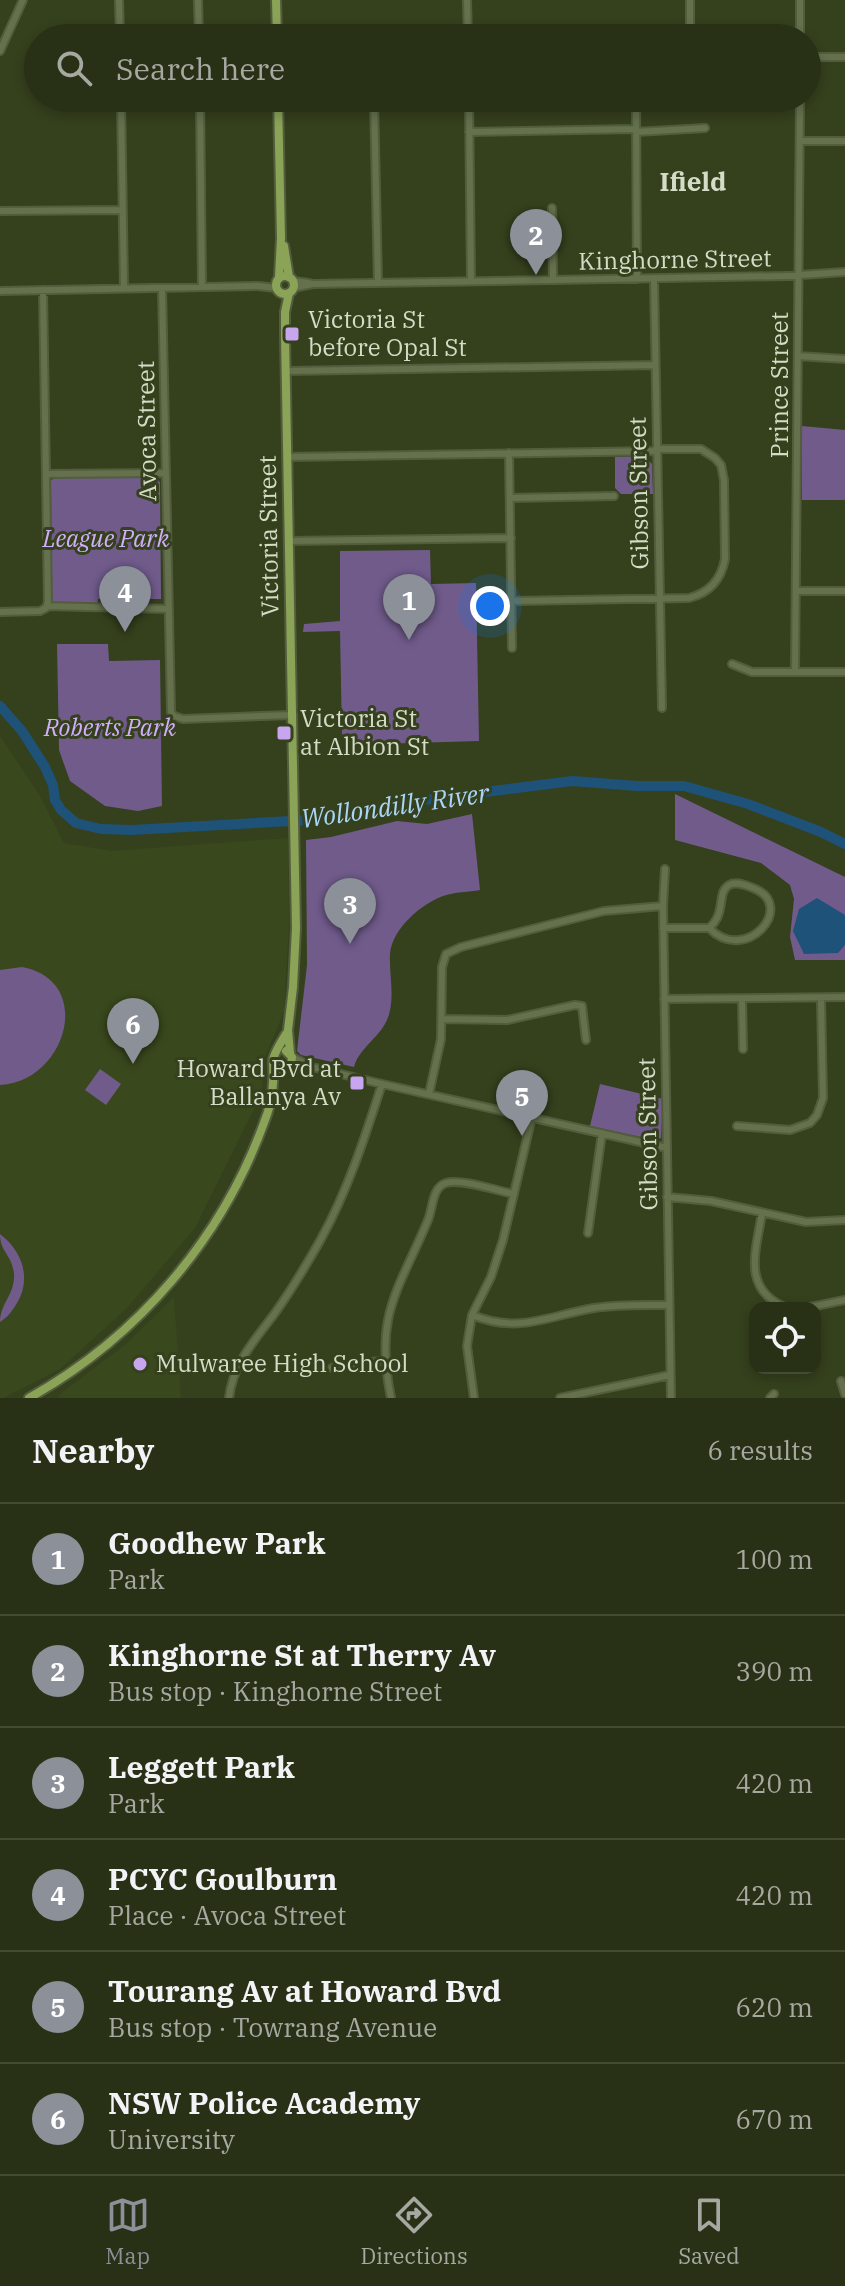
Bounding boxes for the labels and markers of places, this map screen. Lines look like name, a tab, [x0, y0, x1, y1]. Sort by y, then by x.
pin: 2	[510, 209, 562, 275]
place label: Victoria St before Opal St	[308, 303, 467, 363]
marker: Victoria St before Opal St	[283, 325, 301, 343]
pin: 4	[99, 566, 151, 632]
pin: 1	[383, 574, 435, 640]
place label: Victoria St at Albion St	[300, 702, 429, 762]
marker: Victoria St at Albion St	[275, 724, 293, 742]
pin: 3	[324, 878, 376, 944]
pin: 6	[107, 998, 159, 1064]
place label: Howard Bvd at Ballanya Av	[176, 1052, 341, 1112]
pin: 5	[496, 1070, 548, 1136]
marker: Howard Bvd at Ballanya Av	[348, 1074, 366, 1092]
place label: Mulwaree High School	[156, 1347, 409, 1379]
marker: Mulwaree High School	[131, 1355, 149, 1373]

